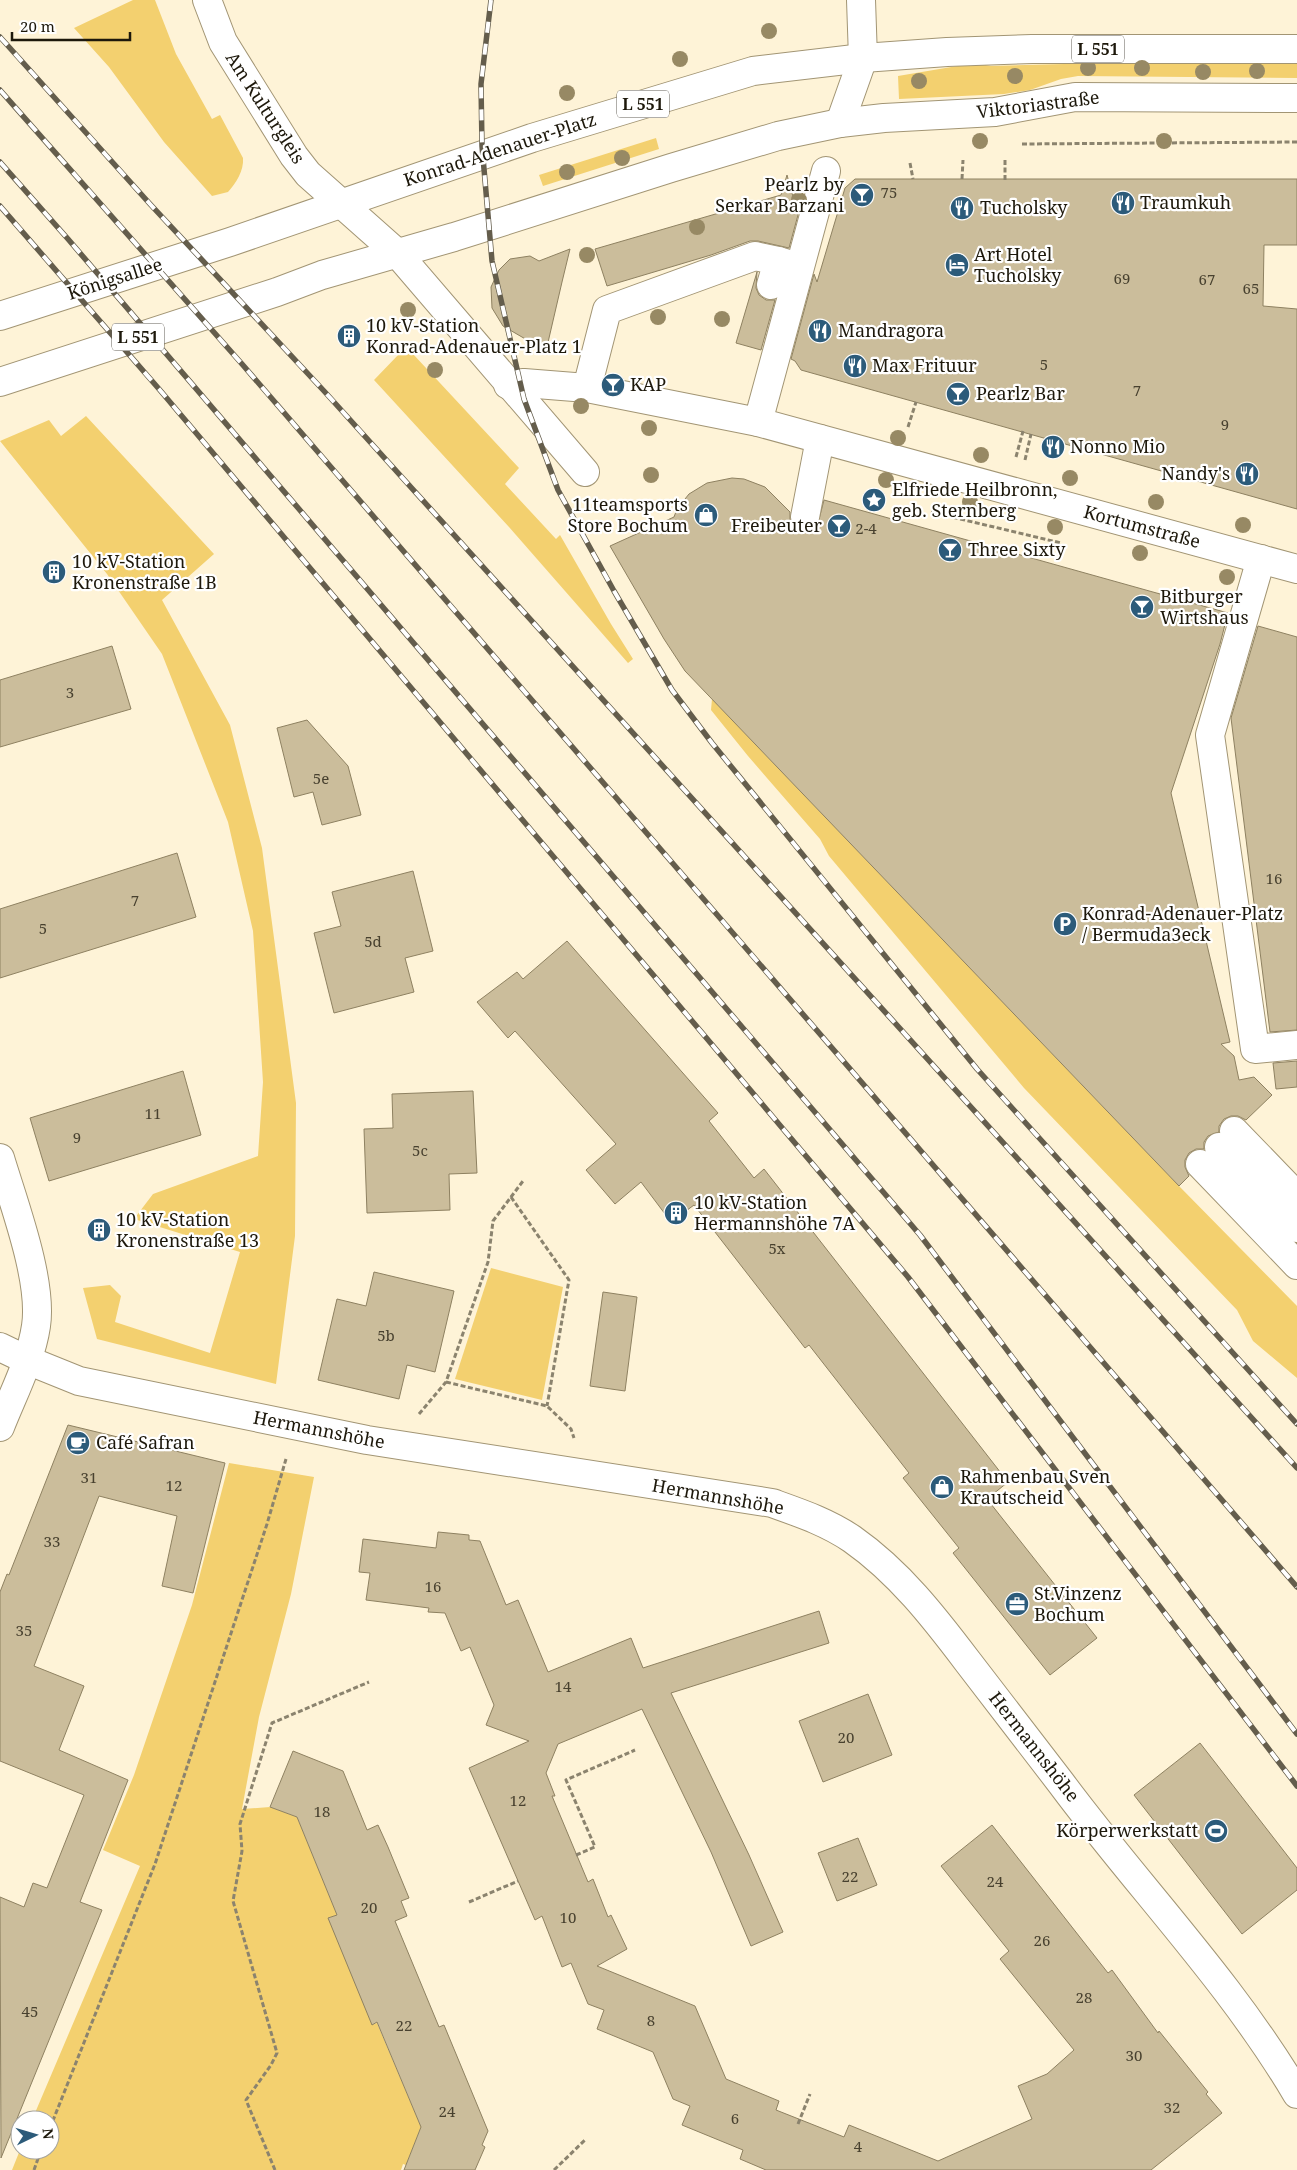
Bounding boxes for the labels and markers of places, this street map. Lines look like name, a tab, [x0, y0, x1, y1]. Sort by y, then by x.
place label: Pearlz by Serkar Barzani	[715, 172, 845, 217]
bar icon: Pearlz by Serkar Barzani	[849, 182, 875, 208]
restaurant icon: Traumkuh	[1110, 190, 1136, 216]
place label: Traumkuh	[1140, 190, 1231, 214]
restaurant icon: Tucholsky	[949, 195, 975, 221]
place label: Tucholsky	[980, 195, 1068, 219]
place label: Art Hotel Tucholsky	[974, 242, 1062, 287]
hotel icon: Art Hotel Tucholsky	[944, 252, 970, 278]
place label: 10 kV-Station Konrad-Adenauer-Platz 1	[366, 313, 582, 358]
restaurant icon: Mandragora	[807, 318, 833, 344]
place label: Mandragora	[838, 318, 944, 342]
building icon: 10 kV-Station Konrad-Adenauer-Platz 1	[336, 323, 362, 349]
restaurant icon: Max Frituur	[842, 353, 868, 379]
place label: Max Frituur	[872, 353, 977, 377]
bar icon: KAP	[600, 372, 626, 398]
place label: KAP	[630, 372, 666, 396]
bar icon: Pearlz Bar	[945, 381, 971, 407]
place label: Pearlz Bar	[976, 381, 1065, 405]
restaurant icon: Nonno Mio	[1040, 434, 1066, 460]
place label: Nonno Mio	[1070, 434, 1165, 458]
place label: Nandy's	[1161, 461, 1230, 485]
restaurant icon: Nandy's	[1234, 461, 1260, 487]
place label: Elfriede Heilbronn, geb. Sternberg	[892, 477, 1058, 522]
place icon: Elfriede Heilbronn, geb. Sternberg	[861, 487, 887, 513]
place label: 11teamsports Store Bochum	[568, 492, 688, 537]
shop icon: 11teamsports Store Bochum	[693, 502, 719, 528]
place label: Freibeuter	[731, 513, 823, 537]
bar icon: Freibeuter	[826, 513, 852, 539]
bar icon: Three Sixty	[937, 537, 963, 563]
place label: Three Sixty	[968, 537, 1066, 561]
place label: 10 kV-Station Kronenstraße 1B	[72, 549, 217, 594]
building icon: 10 kV-Station Kronenstraße 1B	[41, 559, 67, 585]
place label: Bitburger Wirtshaus	[1160, 584, 1249, 629]
bar icon: Bitburger Wirtshaus	[1129, 594, 1155, 620]
place label: Konrad-Adenauer-Platz / Bermuda3eck	[1082, 901, 1283, 946]
parking icon: Konrad-Adenauer-Platz / Bermuda3eck	[1052, 911, 1078, 937]
place label: 10 kV-Station Hermannshöhe 7A	[694, 1190, 855, 1235]
building icon: 10 kV-Station Hermannshöhe 7A	[663, 1200, 689, 1226]
place label: 10 kV-Station Kronenstraße 13	[116, 1207, 259, 1252]
building icon: 10 kV-Station Kronenstraße 13	[86, 1217, 112, 1243]
cafe icon: Café Safran	[65, 1430, 91, 1456]
place label: Café Safran	[96, 1430, 195, 1454]
place label: Rahmenbau Sven Krautscheid	[960, 1464, 1111, 1509]
shop icon: Rahmenbau Sven Krautscheid	[929, 1474, 955, 1500]
place label: St.Vinzenz Bochum	[1034, 1581, 1122, 1626]
office icon: St.Vinzenz Bochum	[1004, 1591, 1030, 1617]
place label: Körperwerkstatt	[1056, 1818, 1198, 1842]
sports icon: Körperwerkstatt	[1203, 1818, 1229, 1844]

